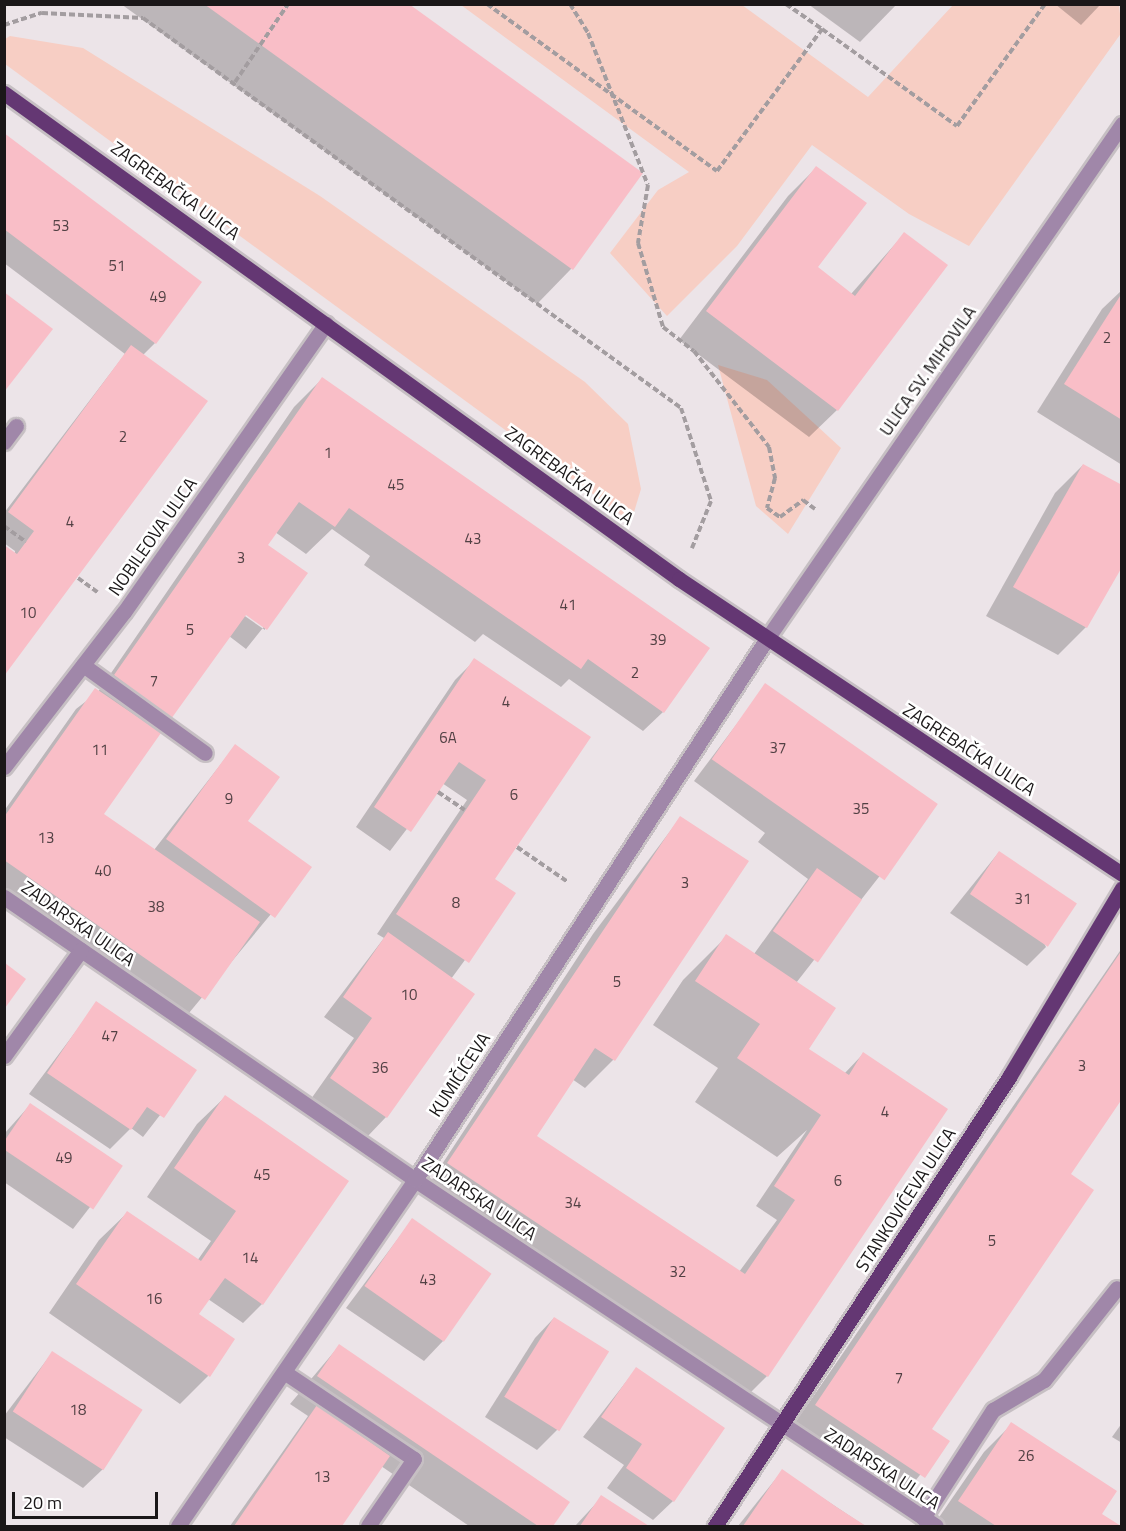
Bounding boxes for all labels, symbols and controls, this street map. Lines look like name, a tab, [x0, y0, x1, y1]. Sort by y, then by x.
street label: ZAGREBAČKA ULICA	[107, 137, 243, 245]
house number: 53	[53, 217, 69, 235]
house number: 51	[109, 257, 125, 275]
house number: 49	[150, 288, 166, 306]
street label: ULICA SV. MIHOVILA	[875, 302, 981, 440]
house number: 2	[1103, 329, 1111, 347]
street label: ZAGREBAČKA ULICA	[501, 422, 637, 530]
house number: 2	[119, 428, 127, 446]
house number: 1	[324, 444, 332, 462]
street label: NOBILEOVA ULICA	[104, 474, 202, 600]
house number: 45	[388, 476, 404, 494]
house number: 4	[66, 513, 74, 531]
house number: 43	[465, 530, 481, 548]
house number: 3	[237, 549, 245, 567]
house number: 41	[560, 596, 576, 614]
house number: 10	[20, 604, 36, 622]
house number: 5	[186, 621, 194, 639]
house number: 39	[650, 631, 666, 649]
house number: 2	[631, 664, 639, 682]
house number: 7	[150, 672, 158, 690]
house number: 4	[502, 693, 510, 711]
street label: ZAGREBAČKA ULICA	[899, 699, 1039, 801]
house number: 6A	[439, 729, 457, 747]
house number: 37	[770, 739, 786, 757]
house number: 11	[92, 741, 108, 759]
house number: 6	[510, 786, 518, 804]
house number: 9	[225, 790, 233, 808]
house number: 35	[853, 800, 869, 818]
house number: 13	[38, 829, 54, 847]
house number: 40	[95, 862, 111, 880]
house number: 3	[681, 874, 689, 892]
street label: ZADARSKA ULICA	[17, 877, 139, 971]
house number: 31	[1015, 890, 1031, 908]
house number: 8	[452, 894, 460, 912]
house number: 38	[148, 898, 164, 916]
house number: 5	[613, 973, 621, 991]
house number: 10	[401, 986, 417, 1004]
house number: 47	[102, 1027, 118, 1045]
street label: KUMIČIĆEVA	[425, 1029, 495, 1121]
house number: 3	[1078, 1057, 1086, 1075]
house number: 36	[372, 1059, 388, 1077]
house number: 4	[881, 1103, 889, 1121]
street label: STANKOVIĆEVA ULICA	[851, 1124, 961, 1276]
house number: 49	[56, 1149, 72, 1167]
street label: ZADARSKA ULICA	[418, 1153, 540, 1245]
house number: 45	[254, 1166, 270, 1184]
house number: 6	[834, 1172, 842, 1190]
house number: 34	[565, 1194, 581, 1212]
house number: 5	[988, 1232, 996, 1250]
house number: 14	[242, 1249, 258, 1267]
house number: 32	[670, 1263, 686, 1281]
house number: 43	[420, 1271, 436, 1289]
house number: 16	[146, 1290, 162, 1308]
house number: 7	[895, 1369, 903, 1387]
house number: 18	[70, 1401, 86, 1419]
street label: ZADARSKA ULICA	[820, 1424, 944, 1514]
house number: 26	[1018, 1447, 1034, 1465]
house number: 13	[314, 1468, 330, 1486]
scale bar	[15, 1480, 160, 1518]
text: 20 m	[23, 1489, 62, 1516]

